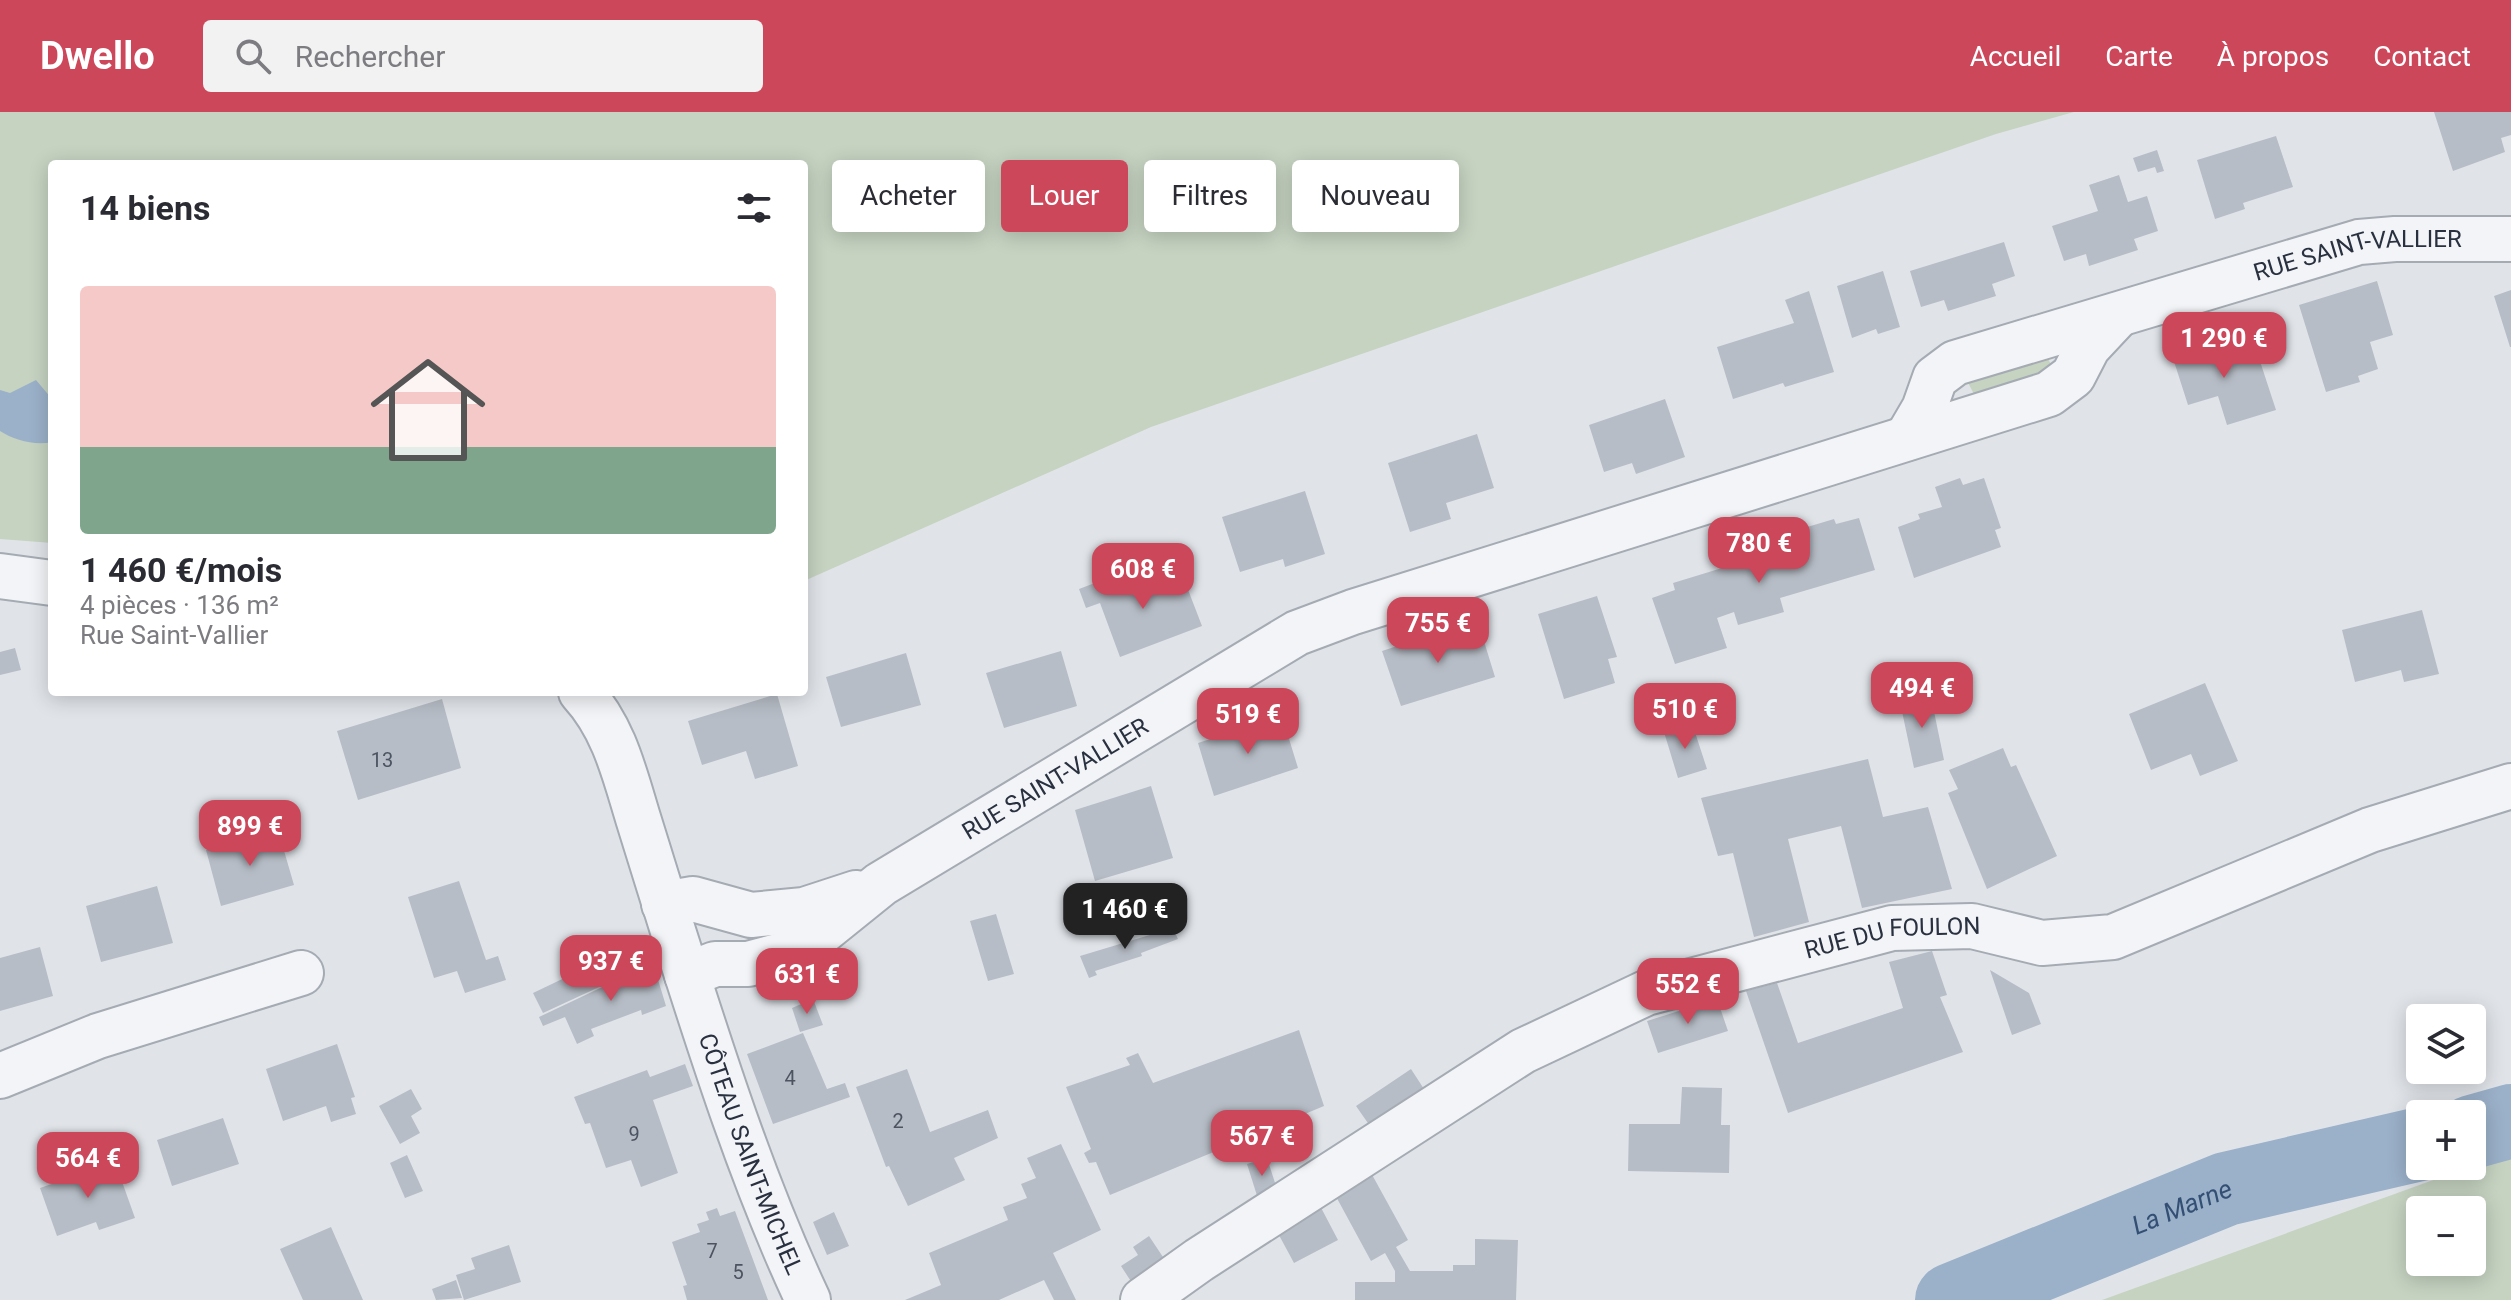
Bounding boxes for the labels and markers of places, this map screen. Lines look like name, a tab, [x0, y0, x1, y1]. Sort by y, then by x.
pin: 1 290 €	[2150, 312, 2298, 380]
pin: 780 €	[1703, 517, 1815, 585]
pin: 608 €	[1087, 543, 1199, 611]
pin: 755 €	[1382, 597, 1494, 665]
pin: 494 €	[1866, 662, 1978, 730]
pin: 510 €	[1629, 683, 1741, 751]
pin: 519 €	[1192, 688, 1304, 756]
pin: 899 €	[194, 800, 306, 868]
pin: 1 460 €	[1051, 883, 1199, 951]
pin: 937 €	[555, 935, 667, 1003]
pin: 631 €	[751, 948, 863, 1016]
pin: 552 €	[1632, 958, 1744, 1026]
pin: 567 €	[1206, 1110, 1318, 1178]
pin: 564 €	[32, 1132, 144, 1200]

